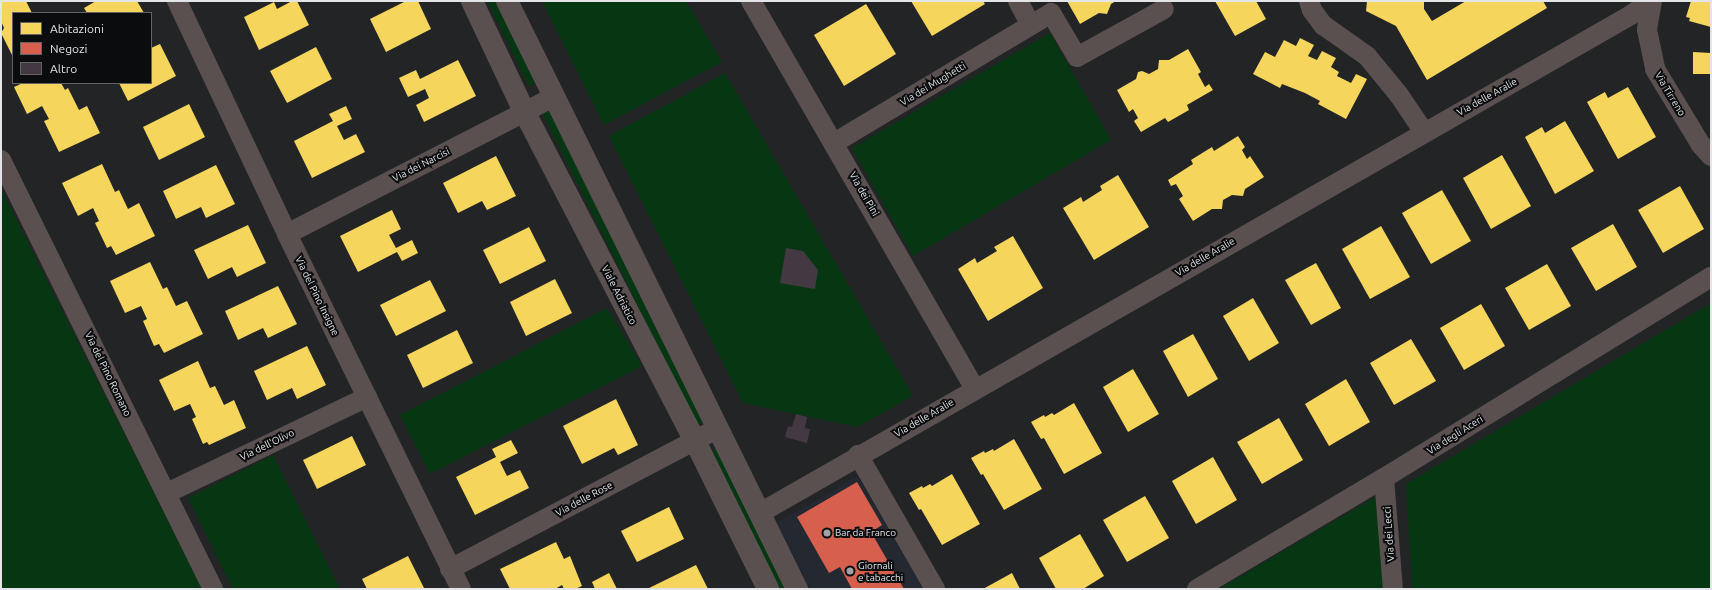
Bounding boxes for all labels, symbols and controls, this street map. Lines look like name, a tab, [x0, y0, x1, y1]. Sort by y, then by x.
legend	[12, 12, 152, 84]
text: Abitazioni	[50, 22, 104, 35]
text: Negozi	[50, 42, 87, 55]
street label: Via dei Mughetti	[898, 60, 968, 108]
text: Altro	[50, 62, 77, 75]
street label: Via Tirreno	[1652, 70, 1688, 118]
street label: Via delle Aralie	[1455, 76, 1519, 118]
street label: Via dei Narcisi	[390, 145, 452, 185]
street label: Via dei Pini	[847, 170, 881, 218]
street label: Via delle Aralie	[1173, 235, 1237, 279]
street label: Via del Pino Insigne	[293, 254, 341, 338]
street label: Viale Adriatico	[599, 263, 639, 327]
street label: Via del Pino Romano	[82, 330, 134, 418]
street label: Via delle Aralie	[892, 396, 956, 440]
street label: Via degli Aceri	[1425, 413, 1485, 457]
street label: Via dell'Olivo	[238, 427, 296, 463]
street label: Via delle Rose	[553, 479, 615, 519]
street label: Via dei Lecci	[1381, 506, 1397, 562]
place label: Bar da Franco	[835, 527, 896, 539]
marker: Bar da Franco	[822, 528, 832, 538]
place label: Giornali e tabacchi	[858, 559, 903, 582]
marker: Giornali e tabacchi	[845, 566, 855, 576]

